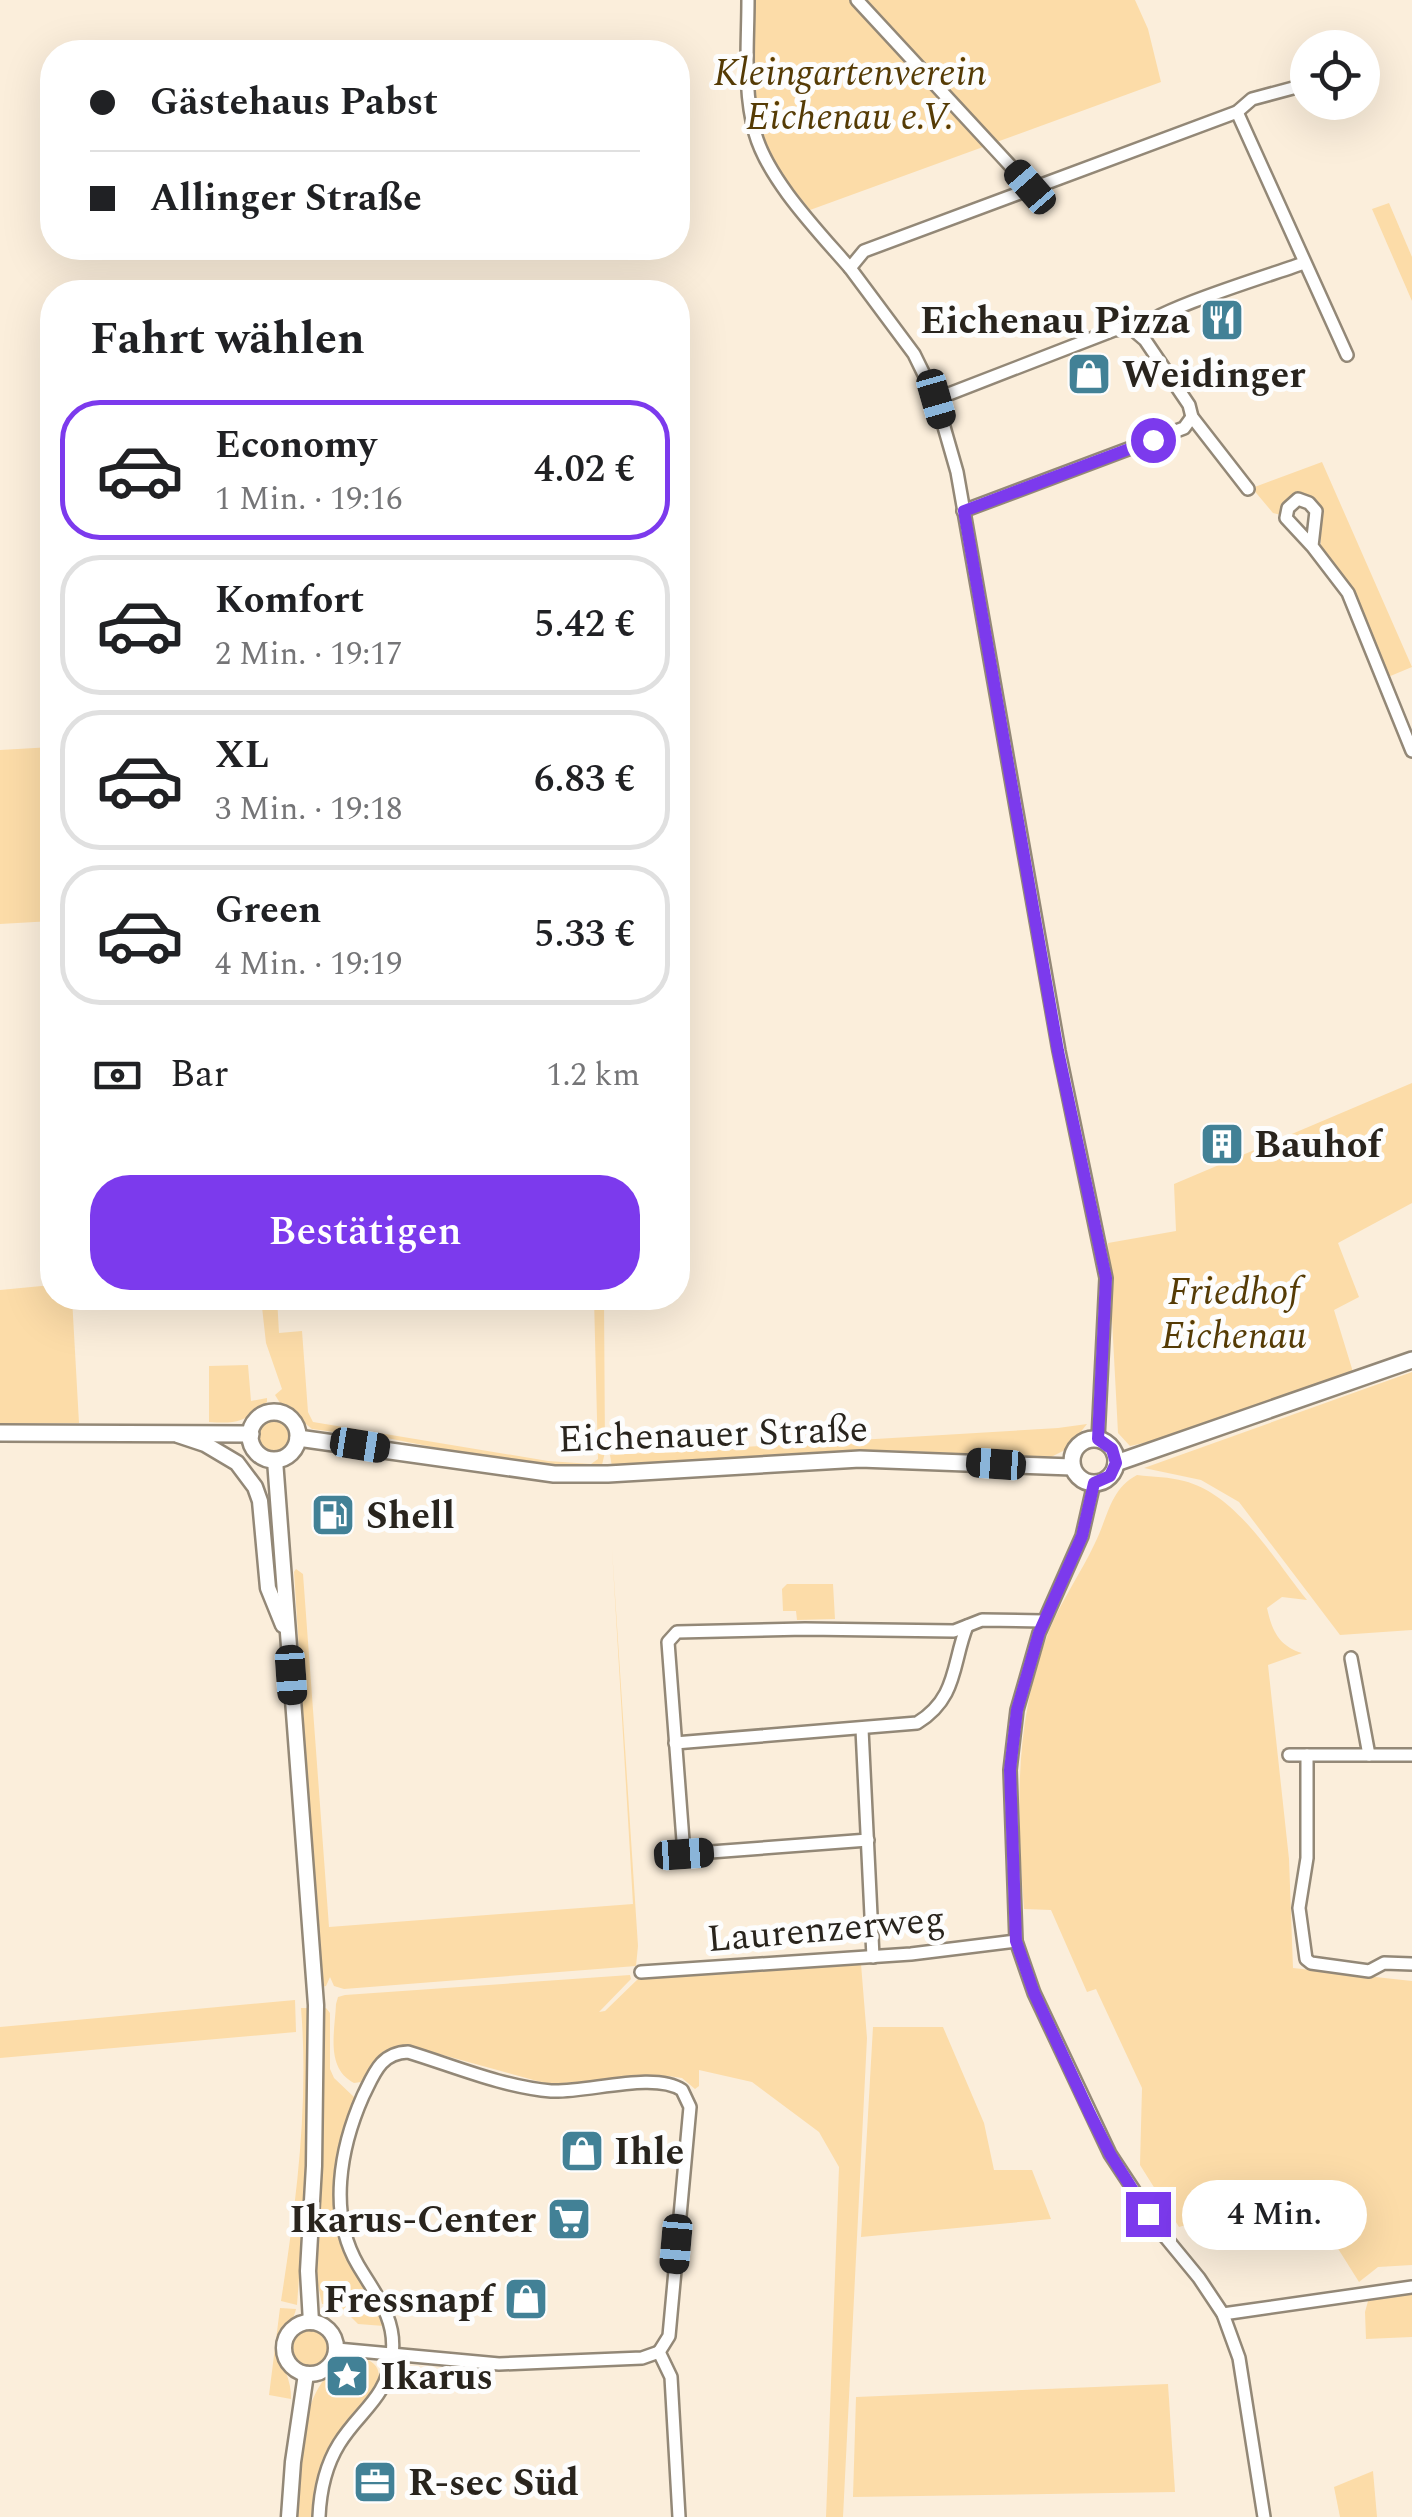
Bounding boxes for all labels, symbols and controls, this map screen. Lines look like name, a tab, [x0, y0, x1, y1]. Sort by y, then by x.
map controls	[1290, 30, 1380, 120]
button: locate	[1290, 30, 1380, 120]
park label: Kleingartenverein Eichenau e.V.	[713, 45, 987, 147]
text: Gästehaus Pabst	[150, 74, 438, 132]
car	[999, 155, 1061, 219]
text: Allinger Straße	[150, 170, 422, 228]
place label: Eichenau Pizza	[920, 293, 1190, 351]
restaurant icon: Eichenau Pizza	[1199, 297, 1245, 343]
text: Fahrt wählen	[90, 305, 365, 374]
place label: Weidinger	[1122, 347, 1306, 405]
shop icon: Weidinger	[1066, 351, 1112, 397]
car	[913, 366, 959, 432]
text: Economy	[215, 417, 376, 475]
route start	[1131, 418, 1176, 463]
icon: car	[95, 425, 185, 515]
text: 4.02 €	[534, 441, 635, 499]
text: 1 Min. · 19:16	[215, 475, 402, 524]
text: Komfort	[215, 572, 364, 630]
icon: car	[95, 580, 185, 670]
text: 5.42 €	[534, 596, 635, 654]
text: 2 Min. · 19:17	[215, 630, 402, 679]
text: XL	[215, 727, 269, 785]
icon: car	[95, 735, 185, 825]
text: 6.83 €	[534, 751, 635, 809]
text: 3 Min. · 19:18	[215, 785, 402, 834]
text: Green	[215, 882, 322, 940]
icon: car	[95, 890, 185, 980]
text: 5.33 €	[534, 906, 635, 964]
text: 4 Min. · 19:19	[215, 940, 402, 989]
text: Bar	[170, 1046, 229, 1104]
icon: cash	[90, 1048, 145, 1103]
text: 1.2 km	[547, 1051, 640, 1100]
place label: Bauhof	[1254, 1117, 1383, 1175]
building icon: Bauhof	[1199, 1121, 1245, 1167]
button: Bestätigen	[90, 1175, 640, 1290]
park label: Friedhof Eichenau	[1161, 1264, 1307, 1366]
street label: Eichenauer Straße	[557, 1401, 869, 1469]
car	[328, 1425, 392, 1465]
car	[965, 1447, 1027, 1481]
place label: Shell	[366, 1488, 455, 1546]
fuel station icon: Shell	[310, 1492, 356, 1538]
car	[274, 1644, 308, 1706]
car	[653, 1837, 715, 1871]
street label: Laurenzerweg	[705, 1891, 947, 1969]
place label: Ihle	[614, 2124, 684, 2182]
shop icon: Ihle	[559, 2128, 605, 2174]
callout: 4 Min.	[1183, 2179, 1368, 2249]
text: 4 Min.	[1227, 2190, 1322, 2239]
place label: Ikarus-Center	[290, 2192, 537, 2250]
route end	[1126, 2192, 1171, 2237]
supermarket icon: Ikarus-Center	[546, 2196, 592, 2242]
car	[658, 2213, 694, 2275]
place label: Fressnapf	[323, 2272, 496, 2330]
shop icon: Fressnapf	[503, 2276, 549, 2322]
place label: Ikarus	[380, 2349, 493, 2407]
place icon: Ikarus	[324, 2353, 370, 2399]
place label: R-sec Süd	[408, 2455, 579, 2513]
office icon: R-sec Süd	[352, 2459, 398, 2505]

